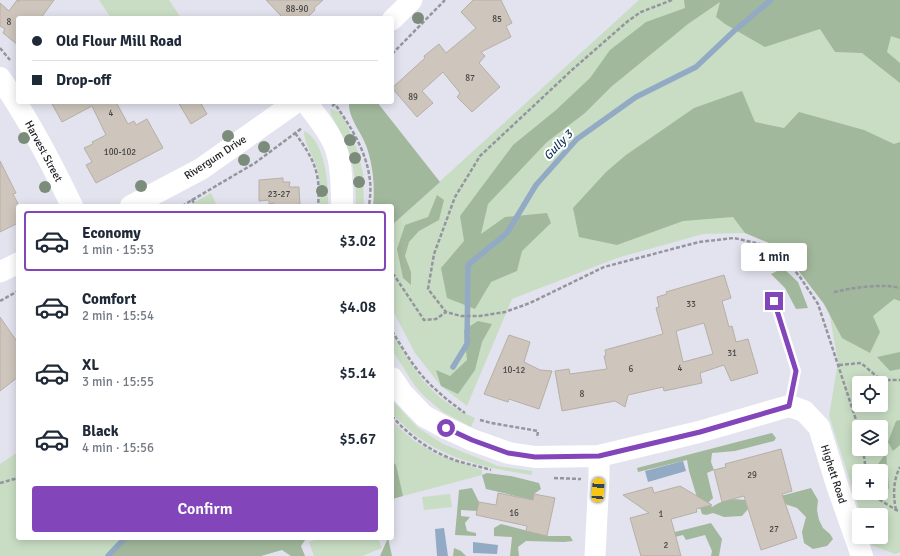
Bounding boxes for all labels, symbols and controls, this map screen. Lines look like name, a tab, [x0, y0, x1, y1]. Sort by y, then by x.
house number: 88-90	[286, 4, 308, 15]
house number: 85	[492, 14, 502, 25]
house number: 8	[7, 17, 12, 28]
text: Old Flour Mill Road	[56, 32, 182, 50]
text: Drop-off	[56, 71, 111, 89]
house number: 87	[465, 73, 475, 84]
house number: 89	[408, 92, 418, 103]
house number: 4	[109, 108, 114, 119]
street label: Harvest Street	[22, 118, 65, 184]
water label: Gully 3	[541, 126, 577, 163]
street label: Rivergum Drive	[182, 133, 249, 182]
house number: 100-102	[104, 147, 136, 158]
house number: 23-27	[268, 189, 290, 200]
icon: car	[34, 223, 70, 259]
text: Economy	[82, 224, 141, 242]
text: $3.02	[339, 232, 376, 250]
text: 1 min · 15:53	[82, 242, 154, 258]
callout: 1 min	[741, 243, 807, 271]
text: 1 min	[758, 249, 790, 265]
icon: car	[34, 289, 70, 325]
text: Comfort	[82, 290, 136, 308]
route end	[765, 292, 783, 310]
text: $4.08	[339, 298, 376, 316]
house number: 33	[686, 299, 696, 310]
text: 2 min · 15:54	[82, 308, 154, 324]
house number: 31	[727, 348, 737, 359]
icon: car	[34, 355, 70, 391]
text: XL	[82, 356, 99, 374]
house number: 4	[678, 363, 683, 374]
text: $5.14	[339, 364, 376, 382]
house number: 6	[629, 364, 634, 375]
house number: 10-12	[503, 365, 525, 376]
text: 3 min · 15:55	[82, 374, 154, 390]
map controls	[852, 376, 888, 544]
button: locate	[852, 376, 888, 412]
house number: 8	[580, 389, 585, 400]
route start	[437, 419, 455, 437]
button: layers	[852, 420, 888, 456]
icon: car	[34, 421, 70, 457]
text: Black	[82, 422, 119, 440]
text: $5.67	[339, 430, 376, 448]
text: 4 min · 15:56	[82, 440, 154, 456]
street label: Highett Road	[818, 443, 849, 506]
button: +	[852, 464, 888, 500]
house number: 29	[747, 470, 757, 481]
car	[591, 478, 605, 502]
button: Confirm	[32, 486, 378, 532]
house number: 16	[509, 508, 519, 519]
button: −	[852, 508, 888, 544]
house number: 1	[659, 509, 664, 520]
house number: 27	[769, 524, 779, 535]
house number: 2	[664, 540, 669, 551]

